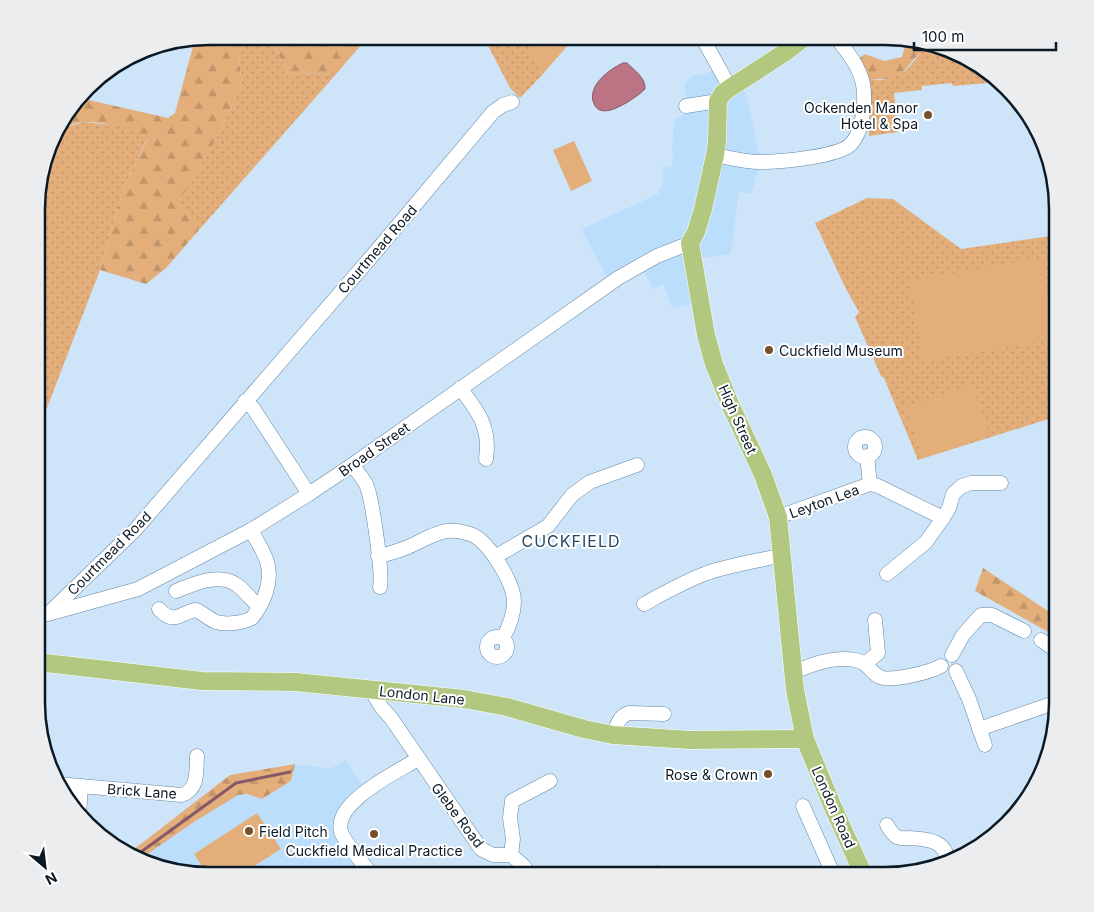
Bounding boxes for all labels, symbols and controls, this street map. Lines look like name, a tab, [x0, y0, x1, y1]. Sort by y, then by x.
scale bar	[914, 20, 1056, 52]
text: 100 m	[922, 27, 964, 46]
place label: Ockenden Manor Hotel & Spa	[804, 99, 918, 132]
marker: Ockenden Manor Hotel & Spa	[922, 109, 934, 121]
street label: Courtmead Road	[334, 201, 420, 297]
place label: Cuckfield Museum	[779, 342, 903, 359]
marker: Cuckfield Museum	[763, 344, 775, 356]
street label: High Street	[715, 382, 761, 457]
street label: Broad Street	[335, 418, 413, 480]
street label: Leyton Lea	[787, 481, 861, 521]
street label: Courtmead Road	[64, 508, 154, 598]
district label: CUCKFIELD	[522, 531, 620, 551]
street label: London Lane	[378, 682, 466, 708]
street label: London Road	[808, 764, 860, 850]
place label: Rose & Crown	[665, 766, 758, 783]
marker: Rose & Crown	[762, 768, 774, 780]
street label: Glebe Road	[428, 779, 488, 851]
street label: Brick Lane	[107, 780, 177, 802]
place label: Field Pitch	[259, 823, 328, 840]
marker: Field Pitch	[243, 825, 255, 837]
marker: Cuckfield Medical Practice	[368, 828, 380, 840]
north arrow	[20, 842, 70, 892]
place label: Cuckfield Medical Practice	[285, 842, 463, 859]
text: N	[43, 869, 60, 889]

